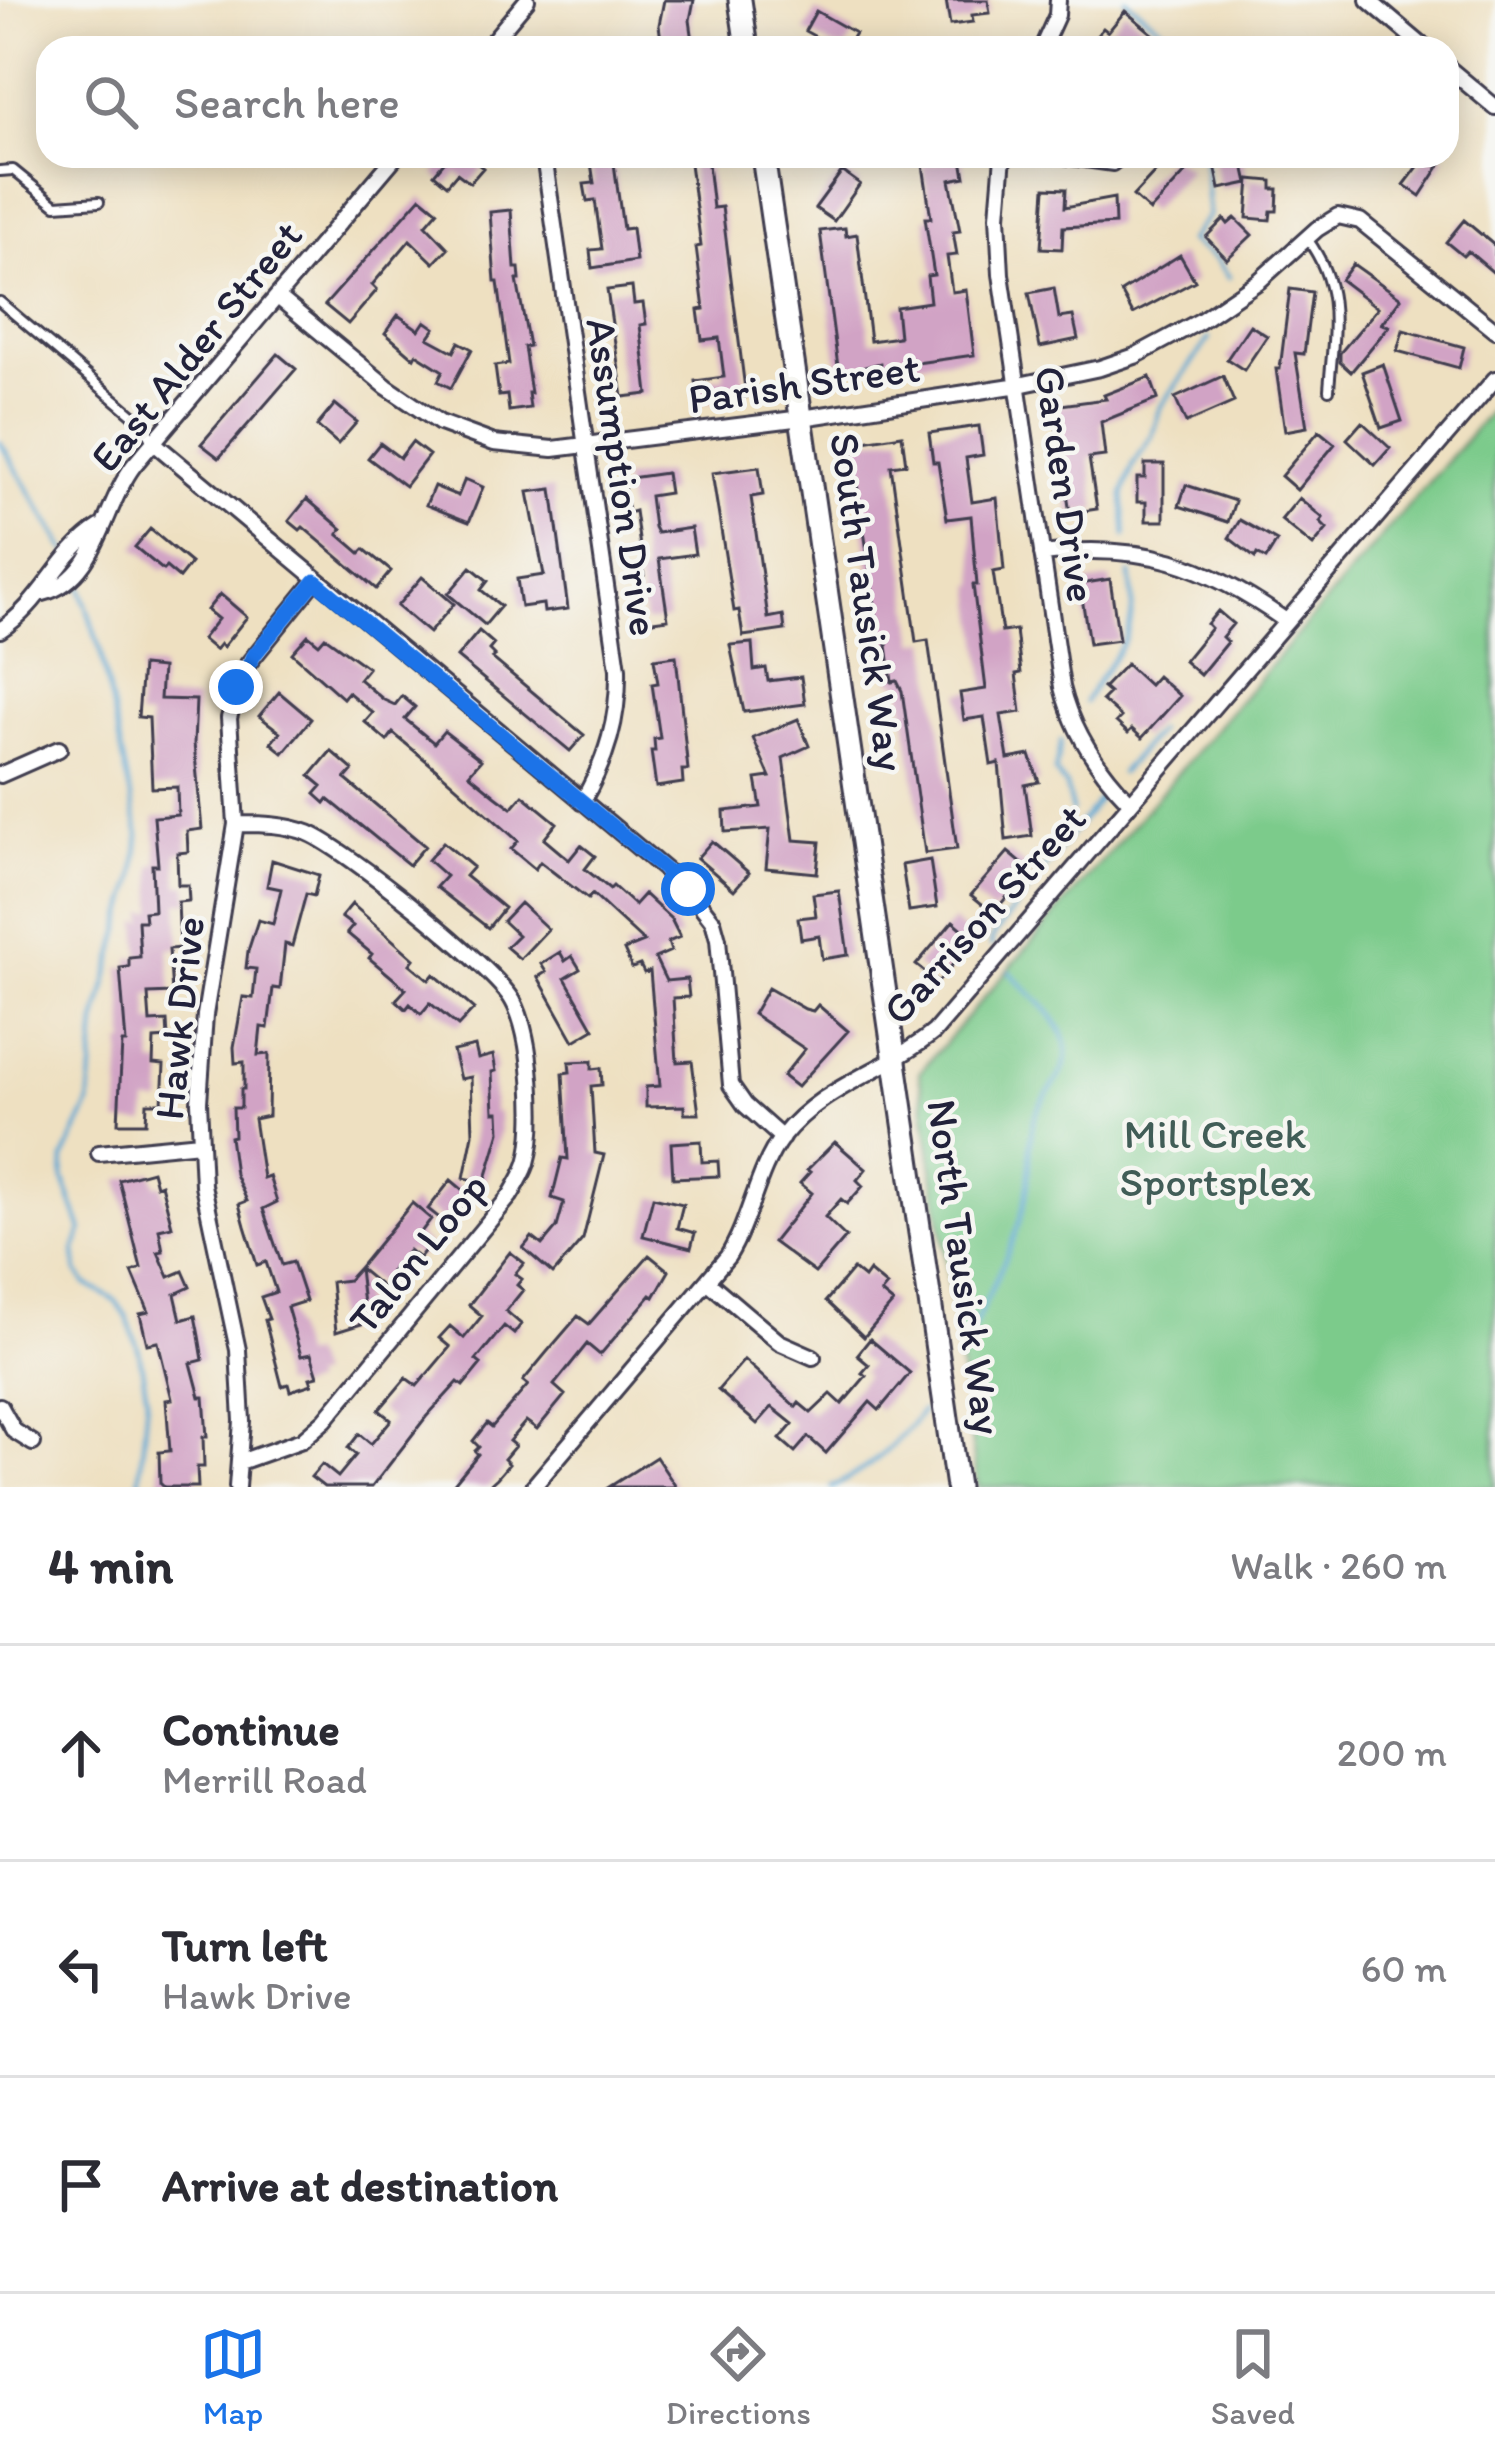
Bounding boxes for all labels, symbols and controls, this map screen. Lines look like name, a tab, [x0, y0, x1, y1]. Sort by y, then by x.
search box	[36, 36, 1459, 168]
icon: search	[78, 69, 144, 135]
text: Search here	[174, 75, 400, 129]
street label: East Alder Street	[79, 210, 313, 482]
street label: Assumption Drive	[575, 315, 671, 639]
street label: Parish Street	[685, 342, 923, 424]
street label: Garden Drive	[1024, 363, 1108, 605]
street label: South Tausick Way	[819, 430, 917, 775]
route end	[209, 660, 263, 714]
street label: Garrison Street	[872, 793, 1096, 1035]
route start	[661, 862, 715, 916]
street label: Hawk Drive	[143, 914, 215, 1122]
street label: North Tausick Way	[916, 1096, 1014, 1438]
park label: Mill Creek Sportsplex	[1120, 1108, 1311, 1207]
street label: Talon Loop	[338, 1162, 498, 1344]
text: 4 min	[48, 1535, 173, 1596]
text: Walk · 260 m	[1230, 1542, 1447, 1589]
text: Continue	[162, 1702, 340, 1756]
icon: ahead	[48, 1720, 114, 1786]
text: 200 m	[1337, 1729, 1447, 1776]
text: Merrill Road	[162, 1756, 367, 1803]
text: Turn left	[162, 1918, 328, 1972]
icon: left	[48, 1936, 114, 2002]
text: 60 m	[1361, 1945, 1447, 1992]
text: Hawk Drive	[162, 1972, 352, 2019]
icon: arrive	[48, 2152, 114, 2218]
text: Arrive at destination	[162, 2158, 558, 2212]
tab: Map	[200, 2321, 266, 2432]
tab: Directions	[666, 2321, 811, 2432]
tab: Saved	[1211, 2321, 1295, 2432]

